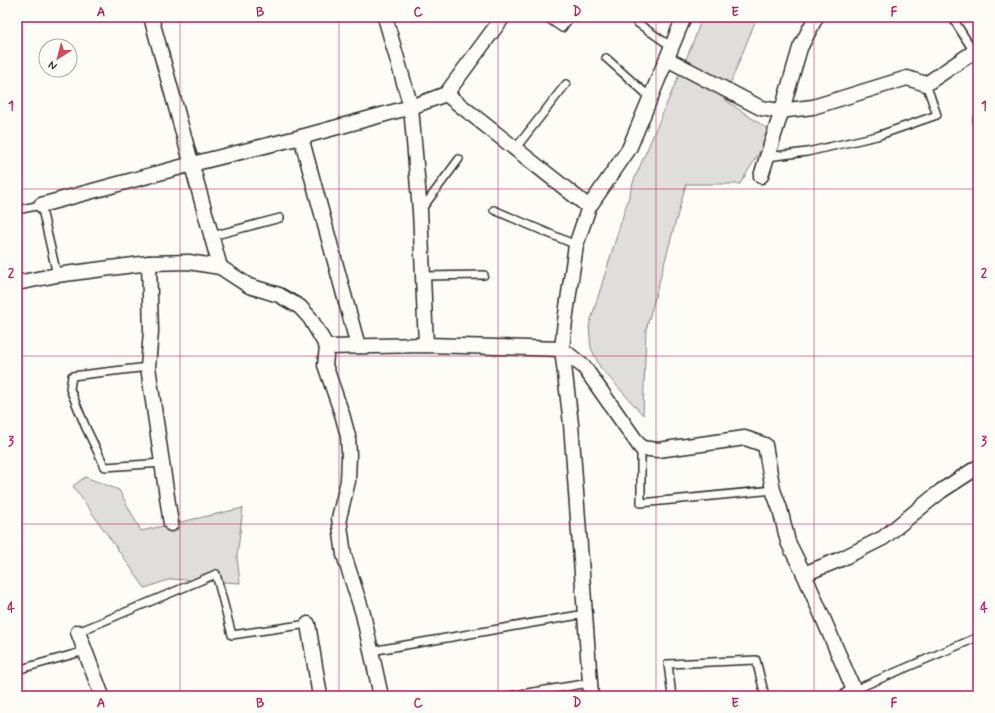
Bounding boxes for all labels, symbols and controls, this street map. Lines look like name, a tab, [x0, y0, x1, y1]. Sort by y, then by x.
text: A	[97, 4, 105, 21]
text: B	[256, 4, 265, 21]
text: C	[413, 4, 423, 21]
text: D	[573, 4, 582, 21]
text: E	[731, 4, 739, 21]
text: F	[891, 4, 898, 21]
north arrow	[38, 38, 78, 78]
text: N	[46, 57, 60, 73]
text: 1	[8, 98, 14, 115]
text: 1	[981, 98, 987, 115]
text: 2	[8, 265, 15, 282]
text: 2	[981, 265, 988, 282]
text: 3	[8, 433, 14, 450]
text: 3	[981, 433, 987, 450]
text: 4	[7, 600, 15, 617]
text: 4	[980, 600, 988, 617]
text: A	[97, 695, 105, 712]
text: B	[256, 695, 265, 712]
text: C	[413, 695, 423, 712]
text: D	[573, 695, 582, 712]
text: E	[731, 695, 739, 712]
text: F	[891, 695, 898, 712]

